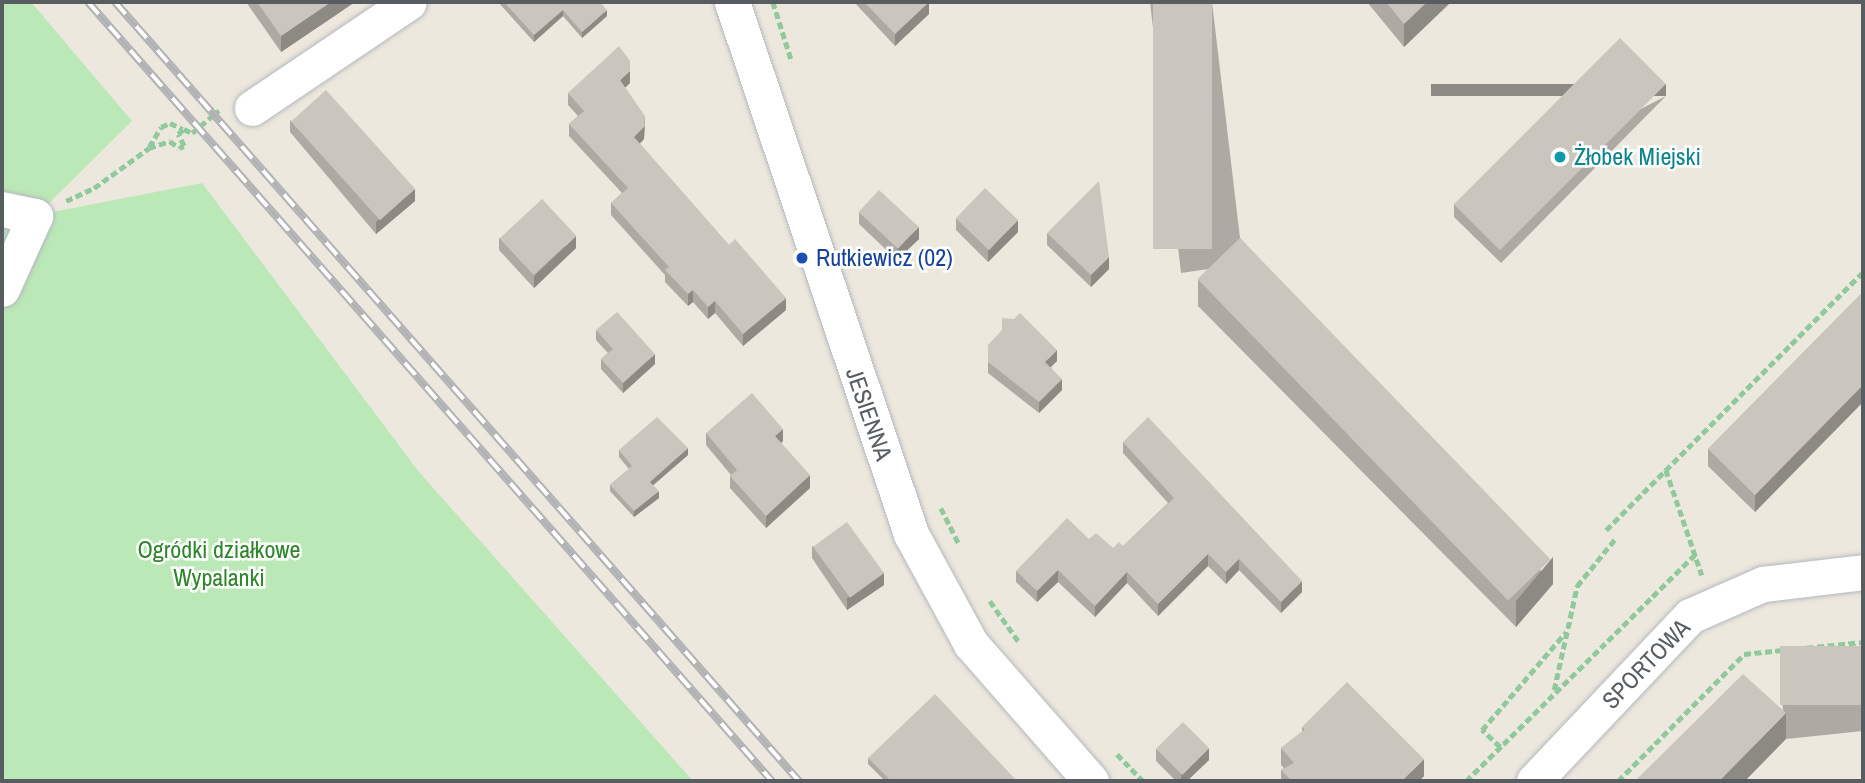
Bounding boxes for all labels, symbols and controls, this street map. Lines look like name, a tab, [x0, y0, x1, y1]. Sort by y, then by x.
place label: Żłobek Miejski	[1574, 143, 1701, 171]
marker: Żłobek Miejski	[1552, 149, 1568, 165]
place label: Rutkiewicz (02)	[816, 244, 953, 272]
marker: Rutkiewicz (02)	[794, 250, 810, 266]
street label: JESIENNA	[840, 364, 898, 464]
park label: Ogródki działkowe Wypalanki	[138, 536, 300, 592]
street label: SPORTOWA	[1596, 613, 1696, 715]

